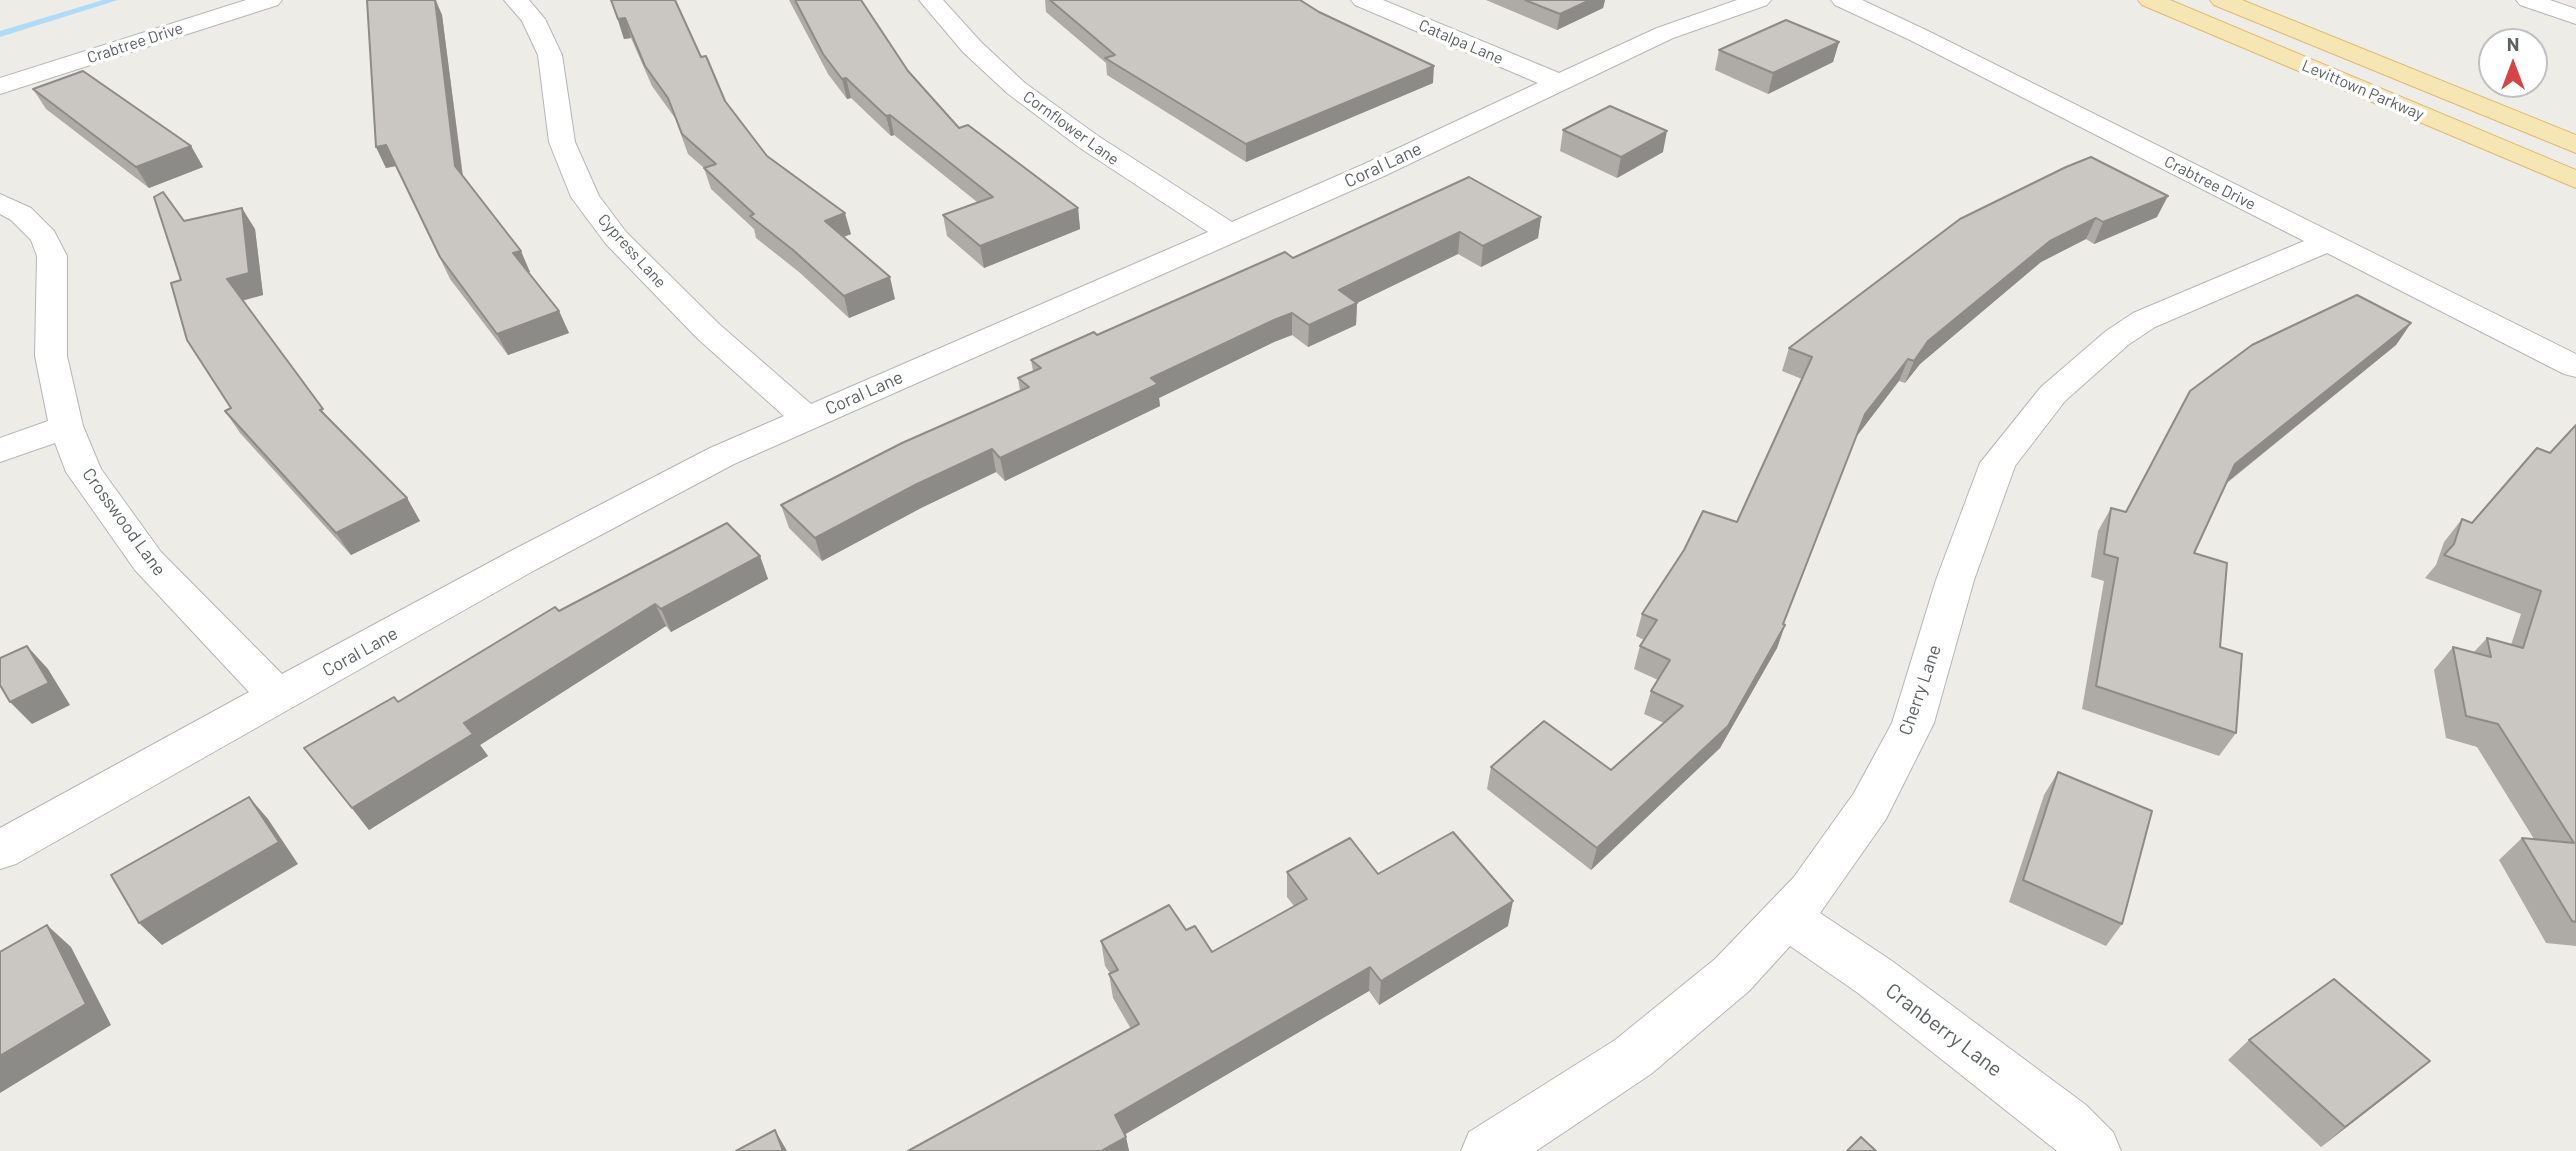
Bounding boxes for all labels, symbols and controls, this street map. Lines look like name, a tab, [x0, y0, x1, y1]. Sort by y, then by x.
street label: Catalpa Lane	[1416, 16, 1506, 68]
street label: Crabtree Drive	[85, 18, 185, 68]
north arrow	[2478, 28, 2548, 98]
text: N	[2507, 32, 2519, 55]
street label: Levittown Parkway	[2299, 56, 2427, 124]
street label: Cornflower Lane	[1019, 87, 1123, 169]
street label: Coral Lane	[1341, 138, 1425, 192]
street label: Crabtree Drive	[2161, 152, 2259, 214]
street label: Cypress Lane	[594, 210, 670, 292]
street label: Coral Lane	[822, 366, 906, 420]
street label: Crosswood Lane	[78, 464, 170, 580]
street label: Coral Lane	[319, 622, 401, 682]
street label: Cherry Lane	[1894, 642, 1946, 738]
street label: Cranberry Lane	[1881, 978, 2007, 1082]

